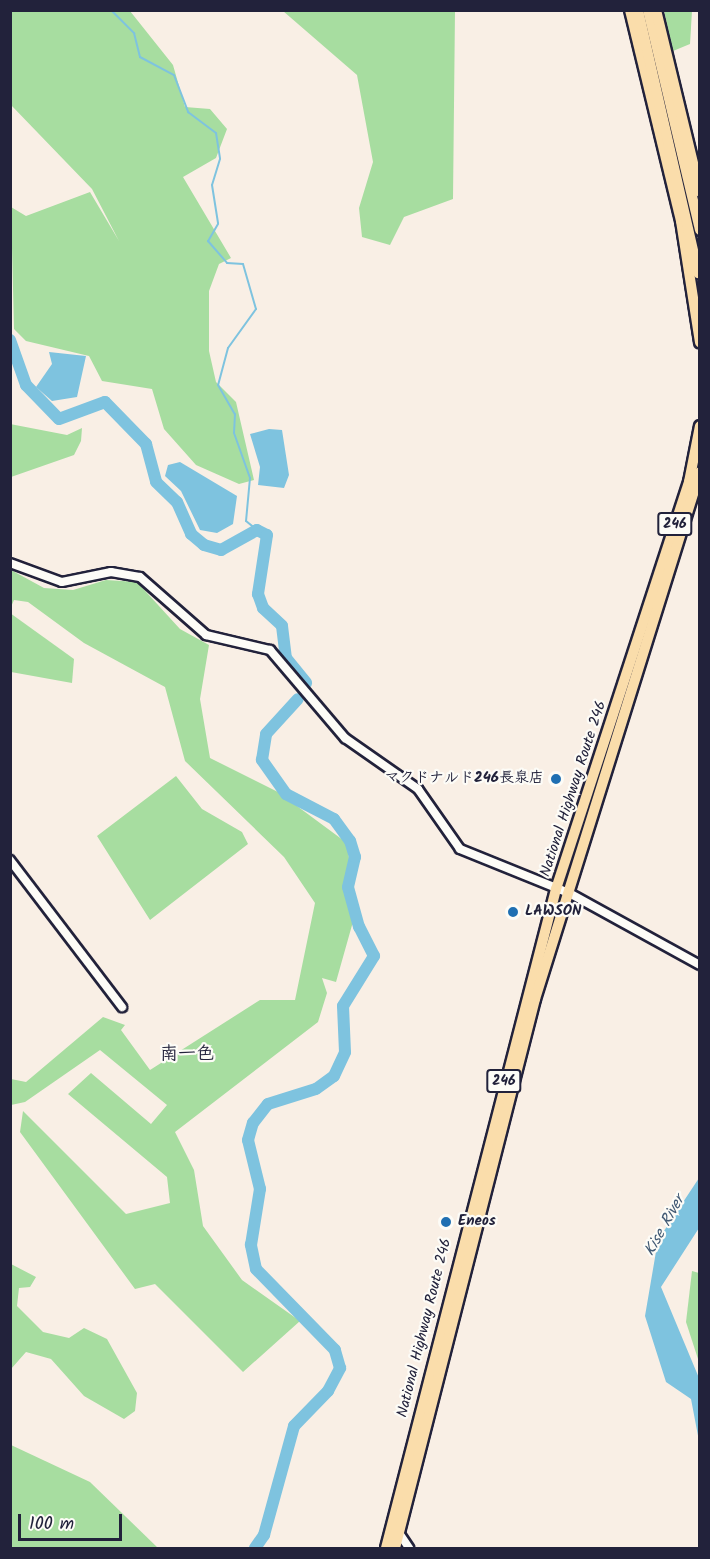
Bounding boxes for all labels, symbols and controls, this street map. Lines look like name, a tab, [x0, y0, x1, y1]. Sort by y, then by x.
road number: 246	[657, 513, 693, 535]
street label: National Highway Route 246	[537, 699, 611, 879]
place label: マクドナルド246長泉店	[384, 770, 544, 788]
marker: マクドナルド246長泉店	[549, 772, 563, 786]
place label: LAWSON	[525, 903, 581, 921]
marker: LAWSON	[506, 905, 520, 919]
district label: 南一色	[160, 1044, 214, 1066]
road number: 246	[486, 1070, 522, 1092]
water label: Kise River	[641, 1192, 689, 1260]
place label: Eneos	[458, 1213, 496, 1231]
marker: Eneos	[439, 1215, 453, 1229]
street label: National Highway Route 246	[394, 1237, 456, 1419]
scale bar	[21, 1502, 124, 1540]
text: 100 m	[29, 1510, 74, 1539]

